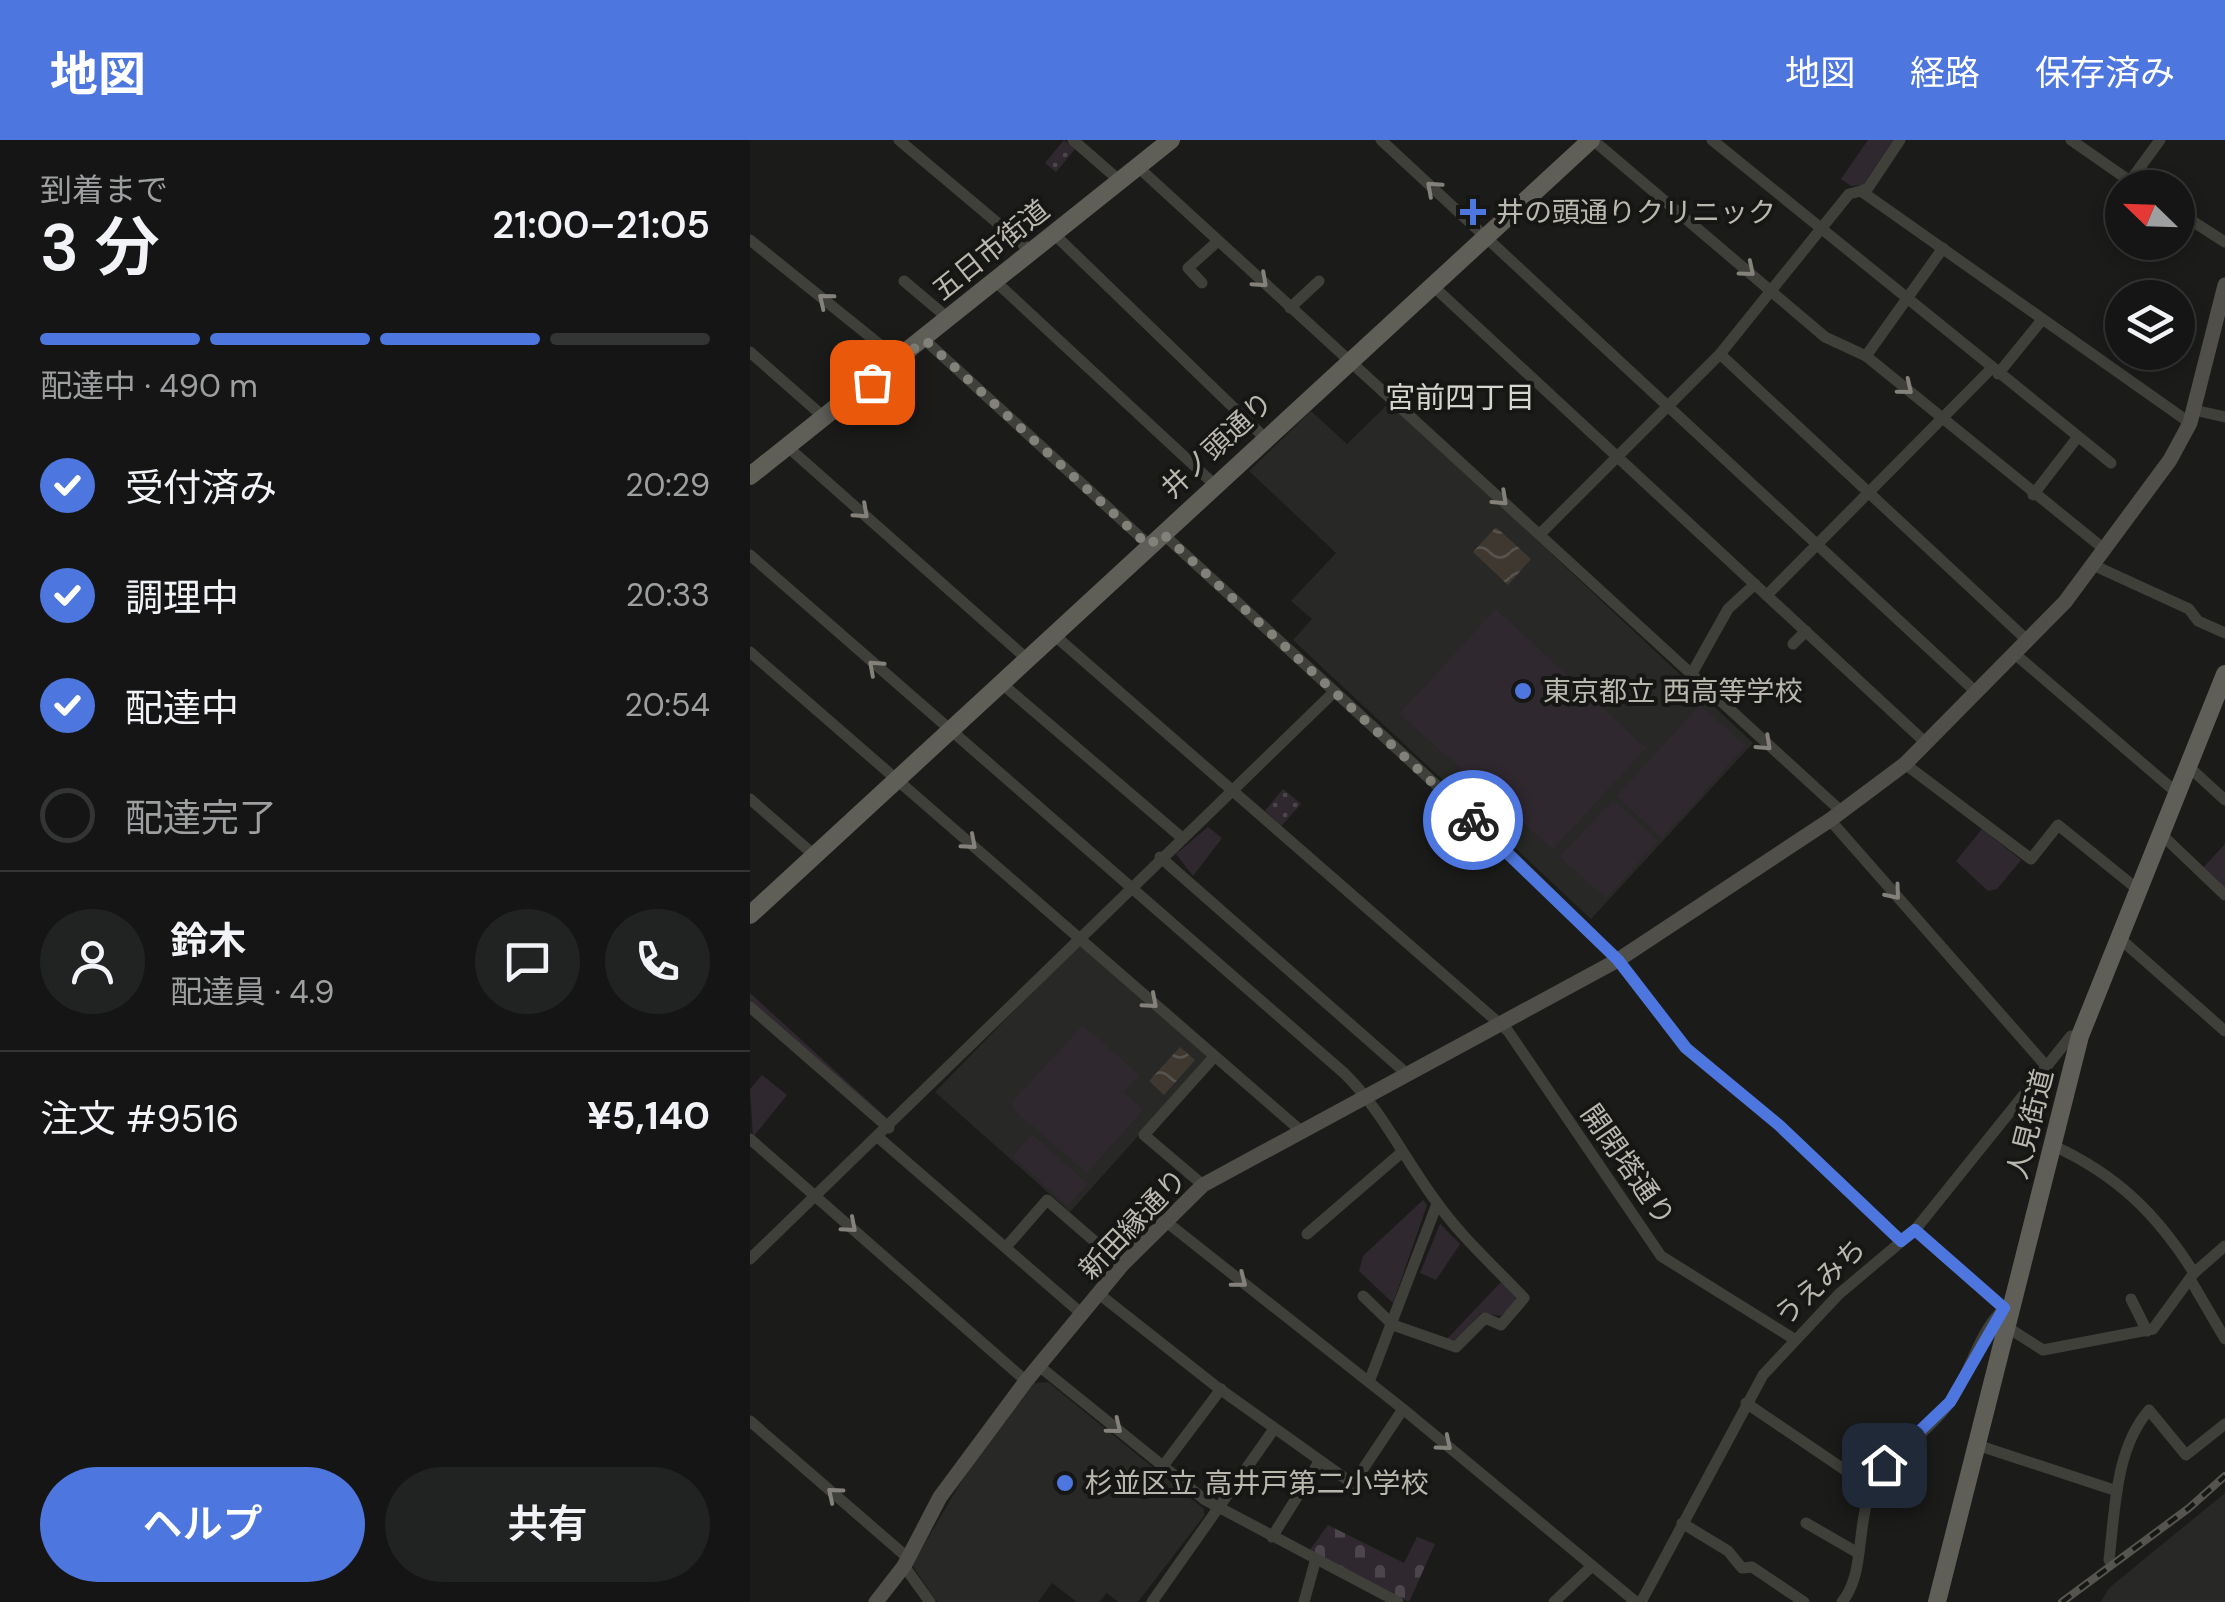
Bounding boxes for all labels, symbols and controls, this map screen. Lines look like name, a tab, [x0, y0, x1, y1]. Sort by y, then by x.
text: 地図	[50, 43, 146, 106]
text: 地図	[1785, 50, 1855, 96]
text: 経路	[1910, 50, 1980, 96]
text: 保存済み	[2035, 50, 2175, 96]
text: 到着まで	[40, 169, 168, 211]
north arrow	[2105, 170, 2195, 260]
map controls	[2105, 170, 2195, 370]
one-way arrow	[1426, 182, 1445, 200]
street label: 五日市街道	[925, 192, 1057, 308]
place label: 井の頭通りクリニック	[1496, 194, 1776, 231]
marker: 井の頭通りクリニック	[1460, 199, 1486, 225]
text: 21:00–21:05	[492, 200, 710, 250]
text: 3 分	[40, 206, 160, 290]
one-way arrow	[1736, 258, 1754, 276]
one-way arrow	[1249, 269, 1268, 287]
button: layers	[2105, 280, 2195, 370]
one-way arrow	[818, 294, 836, 312]
pin	[830, 340, 915, 425]
icon: bag	[845, 355, 900, 410]
text: 配達中 · 490 m	[40, 365, 258, 407]
one-way arrow	[1894, 376, 1912, 394]
district label: 宮前四丁目	[1385, 378, 1535, 417]
street label: 井ノ頭通り	[1153, 384, 1281, 506]
icon: check	[40, 458, 95, 513]
text: 受付済み	[125, 463, 277, 513]
text: 20:29	[625, 464, 710, 506]
one-way arrow	[1490, 487, 1508, 505]
one-way arrow	[850, 501, 868, 519]
icon: check	[40, 568, 95, 623]
text: 調理中	[125, 573, 239, 623]
text: 20:33	[626, 574, 710, 616]
one-way arrow	[868, 660, 887, 678]
place label: 東京都立 西高等学校	[1543, 673, 1802, 710]
icon: check	[40, 678, 95, 733]
marker: 東京都立 西高等学校	[1512, 680, 1534, 702]
text: 配達中	[125, 683, 239, 733]
text: 20:54	[625, 684, 710, 726]
one-way arrow	[1754, 732, 1772, 750]
courier	[1423, 770, 1523, 870]
text: 配達完了	[125, 793, 277, 843]
icon: bike	[1446, 793, 1501, 848]
one-way arrow	[958, 831, 976, 849]
one-way arrow	[1883, 882, 1901, 900]
button: person	[40, 909, 145, 1014]
button: chat	[475, 909, 580, 1014]
button: phone	[605, 909, 710, 1014]
text: 鈴木	[170, 916, 246, 966]
text: 配達員 · 4.9	[170, 971, 334, 1013]
one-way arrow	[1139, 990, 1157, 1008]
street label: 人見街道	[1999, 1065, 2061, 1183]
text: ¥5,140	[587, 1091, 710, 1141]
text: 注文 #9516	[40, 1094, 239, 1144]
street label: 開閉塔通り	[1573, 1097, 1683, 1233]
street label: 新田縁通り	[1071, 1161, 1195, 1287]
one-way arrow	[838, 1214, 857, 1232]
street label: うえみち	[1766, 1230, 1874, 1334]
one-way arrow	[1229, 1269, 1247, 1287]
one-way arrow	[1104, 1415, 1122, 1433]
pin	[1842, 1423, 1927, 1508]
one-way arrow	[1433, 1432, 1451, 1450]
icon: home	[1857, 1438, 1912, 1493]
place label: 杉並区立 高井戸第二小学校	[1085, 1465, 1428, 1502]
button: ヘルプ	[40, 1467, 365, 1582]
button: 共有	[385, 1467, 710, 1582]
marker: 杉並区立 高井戸第二小学校	[1054, 1472, 1076, 1494]
one-way arrow	[827, 1487, 846, 1505]

